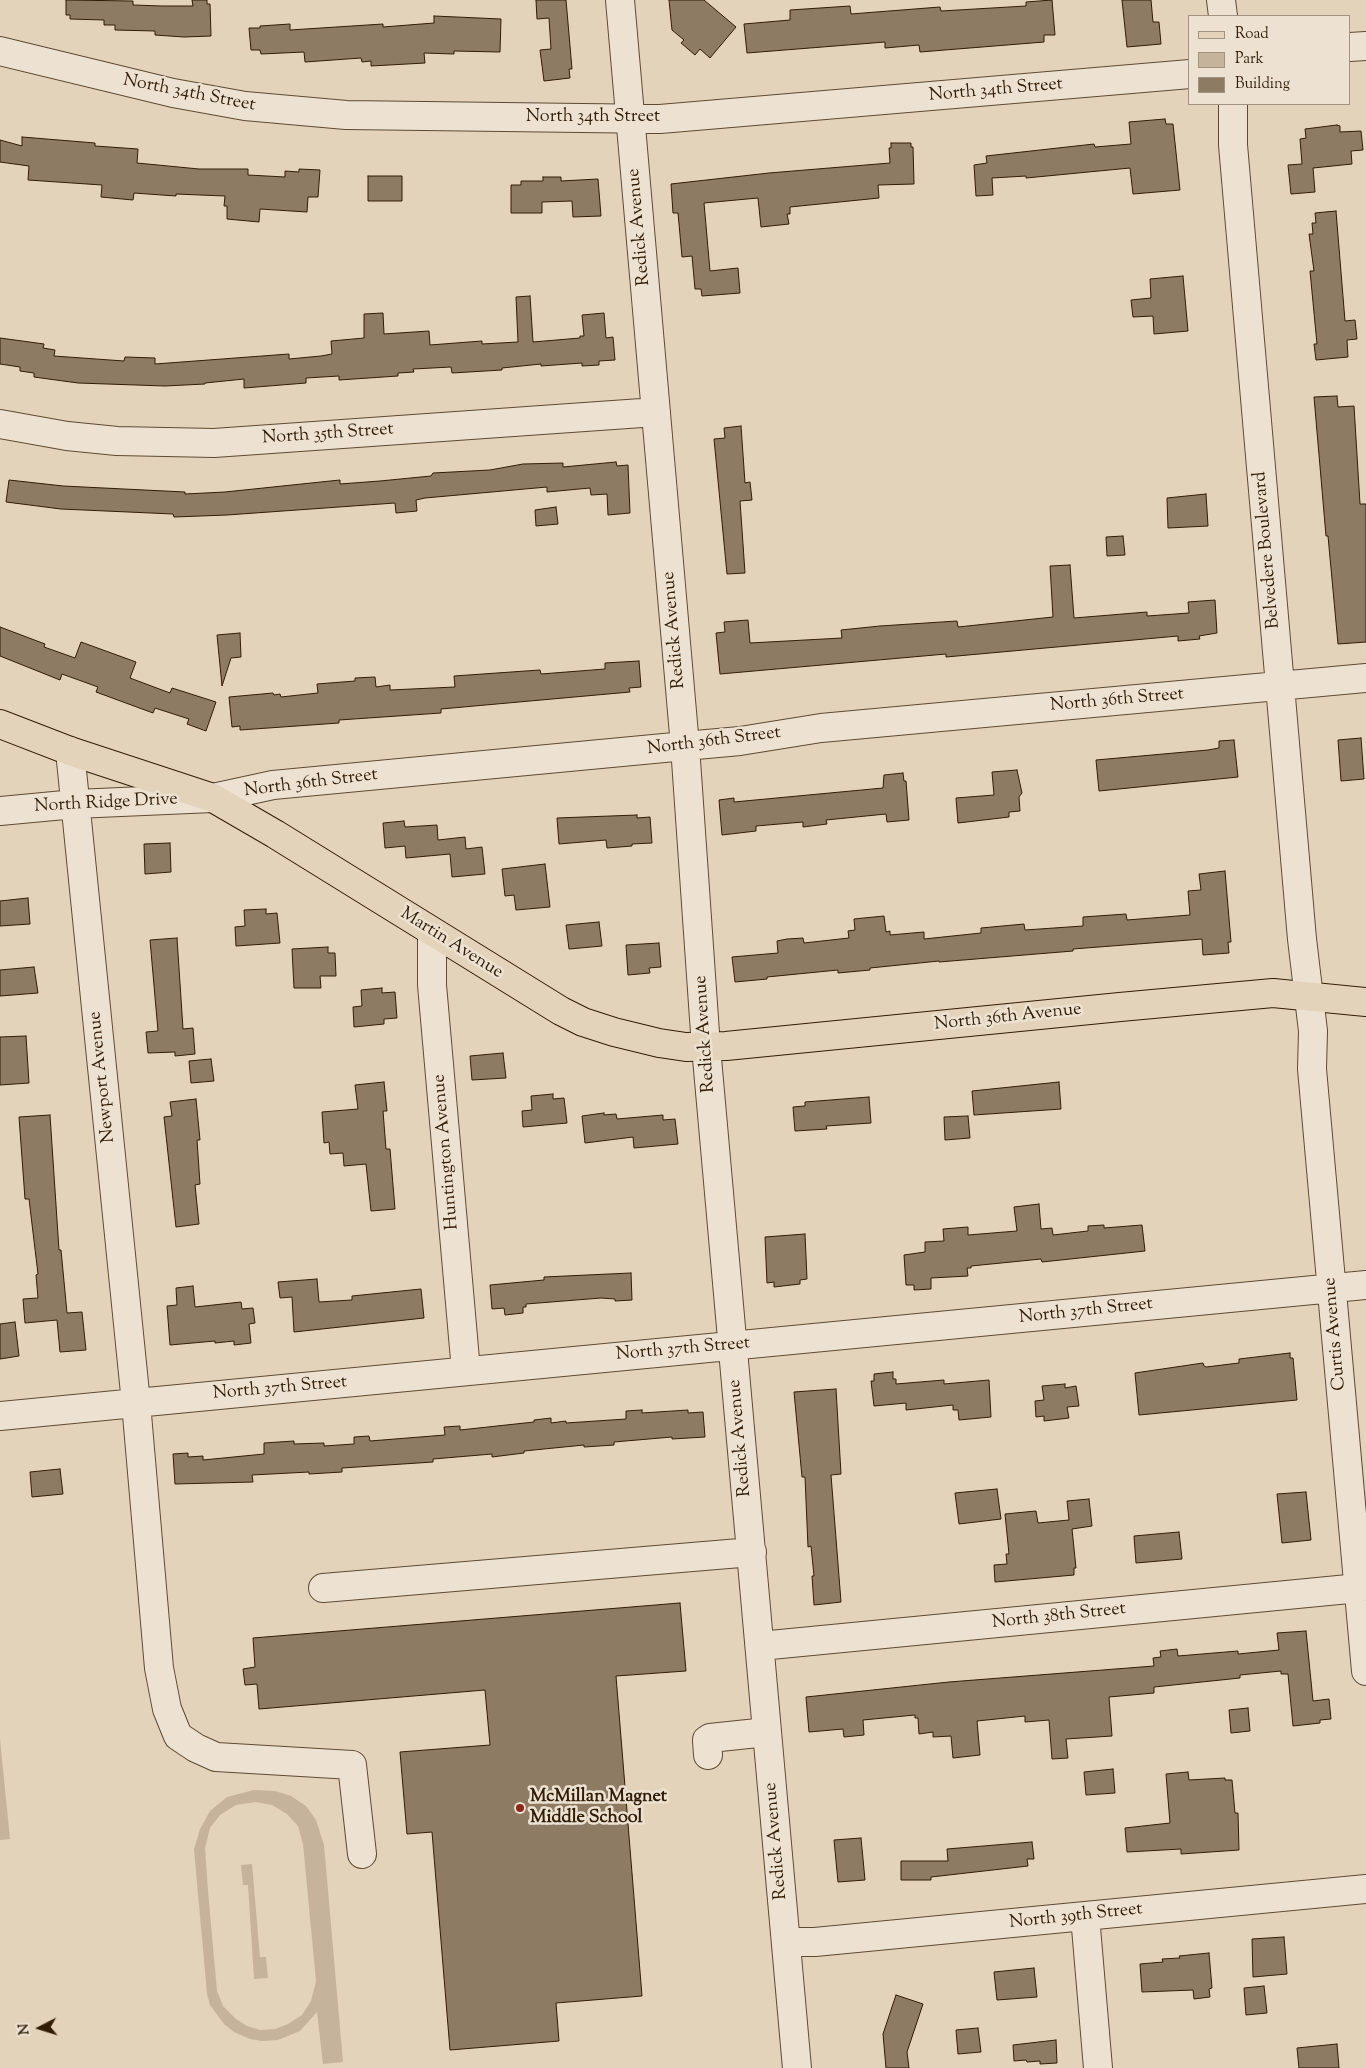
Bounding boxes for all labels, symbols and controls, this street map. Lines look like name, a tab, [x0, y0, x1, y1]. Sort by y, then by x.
legend	[1188, 15, 1351, 105]
text: Road	[1235, 24, 1269, 45]
text: Park	[1235, 49, 1264, 70]
street label: North 34th Street	[121, 71, 257, 117]
street label: North 34th Street	[928, 74, 1064, 108]
text: Building	[1235, 74, 1290, 95]
street label: North 34th Street	[526, 107, 660, 129]
street label: Redick Avenue	[624, 167, 656, 287]
street label: North 35th Street	[262, 420, 394, 450]
street label: Belvedere Boulevard	[1250, 470, 1286, 630]
street label: Redick Avenue	[659, 570, 691, 690]
street label: North 36th Street	[1049, 684, 1185, 718]
street label: North 36th Street	[646, 723, 782, 761]
street label: North 36th Street	[243, 765, 379, 803]
street label: North Ridge Drive	[34, 789, 178, 819]
street label: Martin Avenue	[396, 904, 506, 984]
street label: Redick Avenue	[691, 974, 721, 1094]
street label: North 36th Avenue	[933, 1000, 1083, 1036]
street label: Newport Avenue	[85, 1010, 121, 1144]
street label: Huntington Avenue	[429, 1073, 465, 1231]
street label: Curtis Avenue	[1320, 1276, 1352, 1392]
street label: North 37th Street	[1018, 1294, 1154, 1330]
street label: North 37th Street	[615, 1333, 751, 1367]
street label: North 37th Street	[212, 1372, 348, 1406]
street label: Redick Avenue	[725, 1378, 757, 1498]
street label: North 38th Street	[991, 1599, 1127, 1635]
street label: Redick Avenue	[761, 1781, 793, 1901]
place label: McMillan Magnet Middle School	[530, 1787, 667, 1830]
marker: McMillan Magnet Middle School	[514, 1802, 526, 1814]
street label: North 39th Street	[1008, 1899, 1144, 1935]
north arrow	[15, 2003, 65, 2053]
text: N	[15, 2023, 36, 2036]

